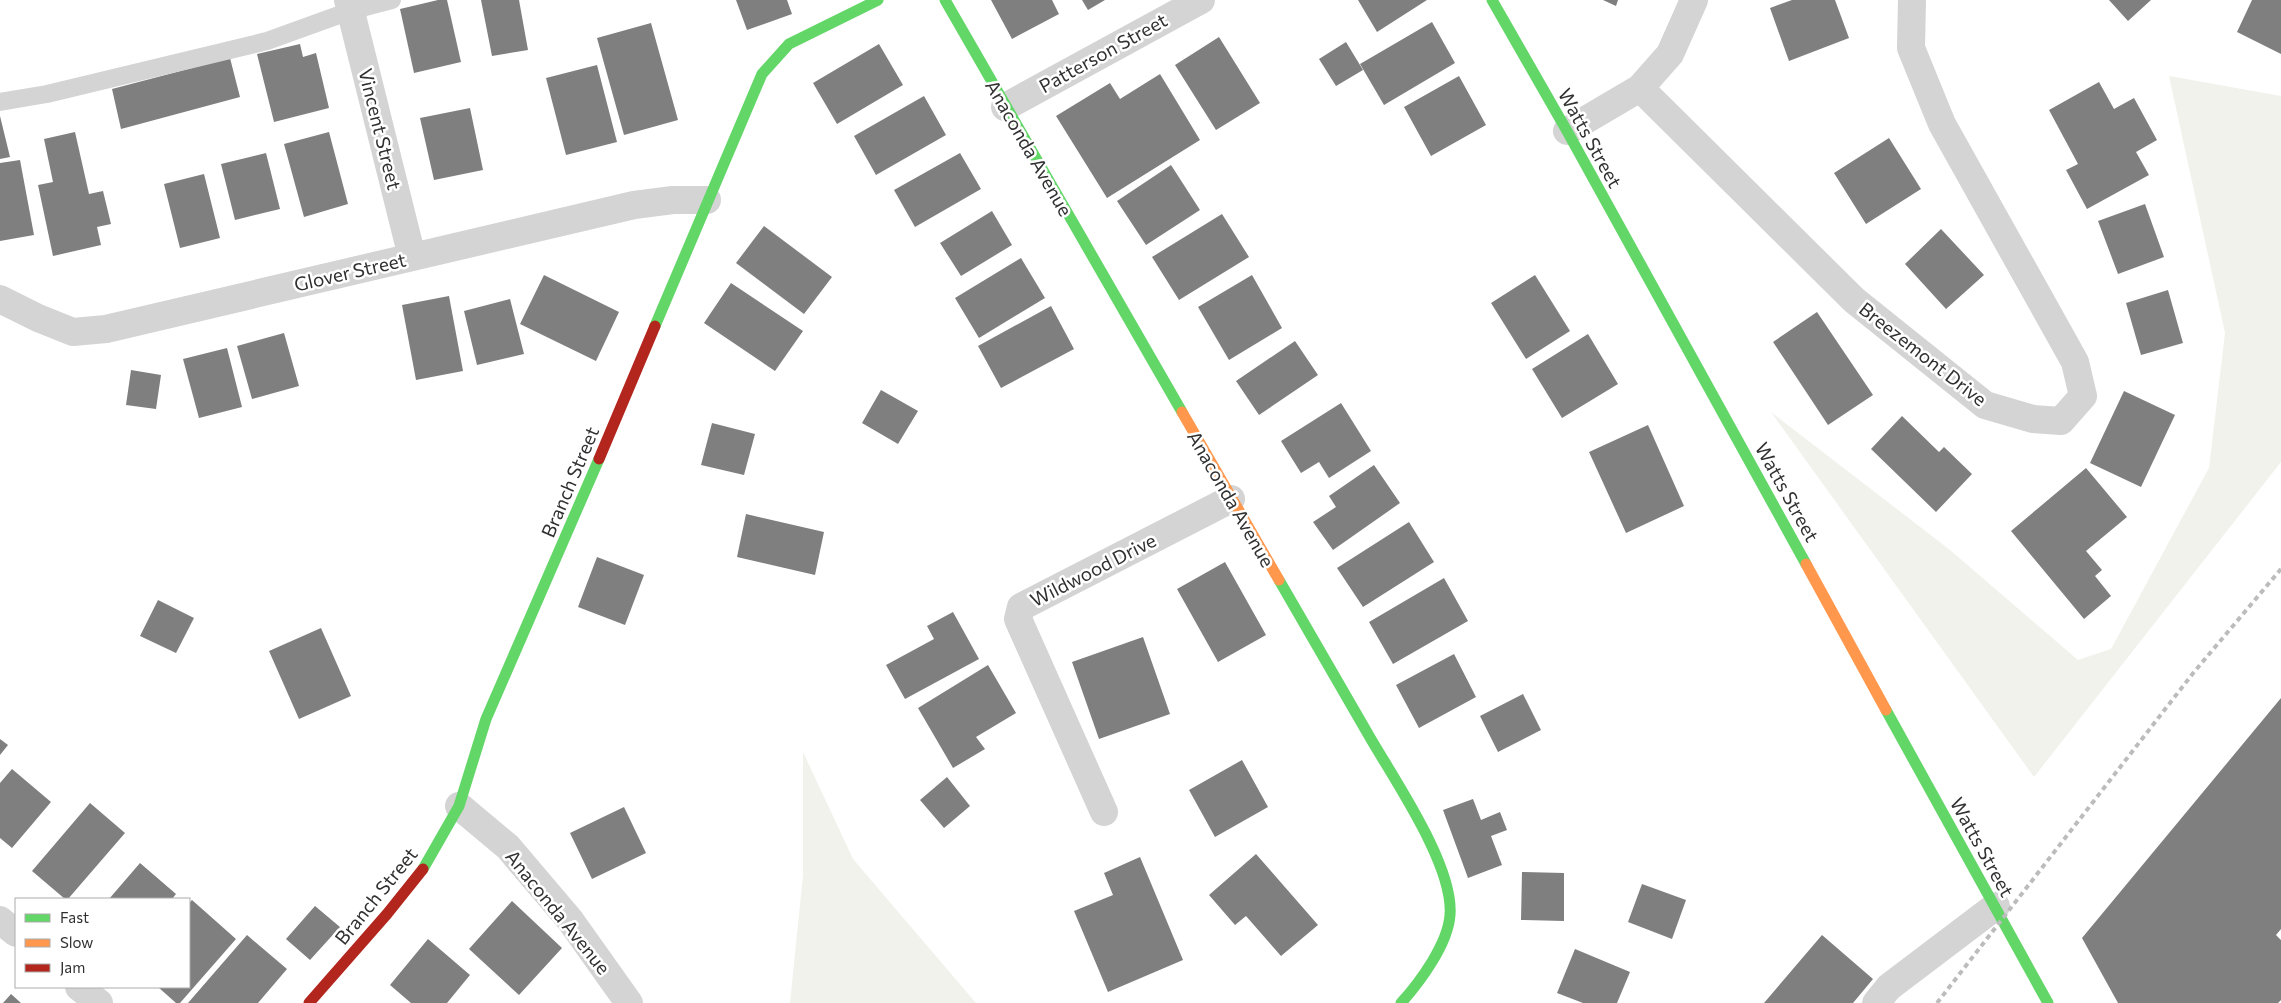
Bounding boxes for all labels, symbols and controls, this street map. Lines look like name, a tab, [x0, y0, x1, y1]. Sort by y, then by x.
street label: Patterson Street	[1035, 8, 1171, 97]
street label: Vincent Street	[354, 66, 407, 192]
street label: Anaconda Avenue	[981, 76, 1078, 220]
street label: Watts Street	[1554, 84, 1627, 192]
street label: Glover Street	[292, 247, 408, 296]
street label: Breezemont Drive	[1855, 297, 1992, 410]
street label: Branch Street	[536, 423, 603, 541]
street label: Anaconda Avenue	[1183, 427, 1280, 571]
street label: Watts Street	[1751, 438, 1824, 546]
street label: Wildwood Drive	[1026, 528, 1160, 611]
street label: Watts Street	[1946, 793, 2019, 901]
street label: Branch Street	[330, 842, 422, 949]
street label: Anaconda Avenue	[501, 845, 616, 979]
legend	[15, 898, 190, 988]
text: Fast	[60, 908, 89, 926]
text: Slow	[60, 933, 93, 951]
text: Jam	[60, 958, 85, 976]

